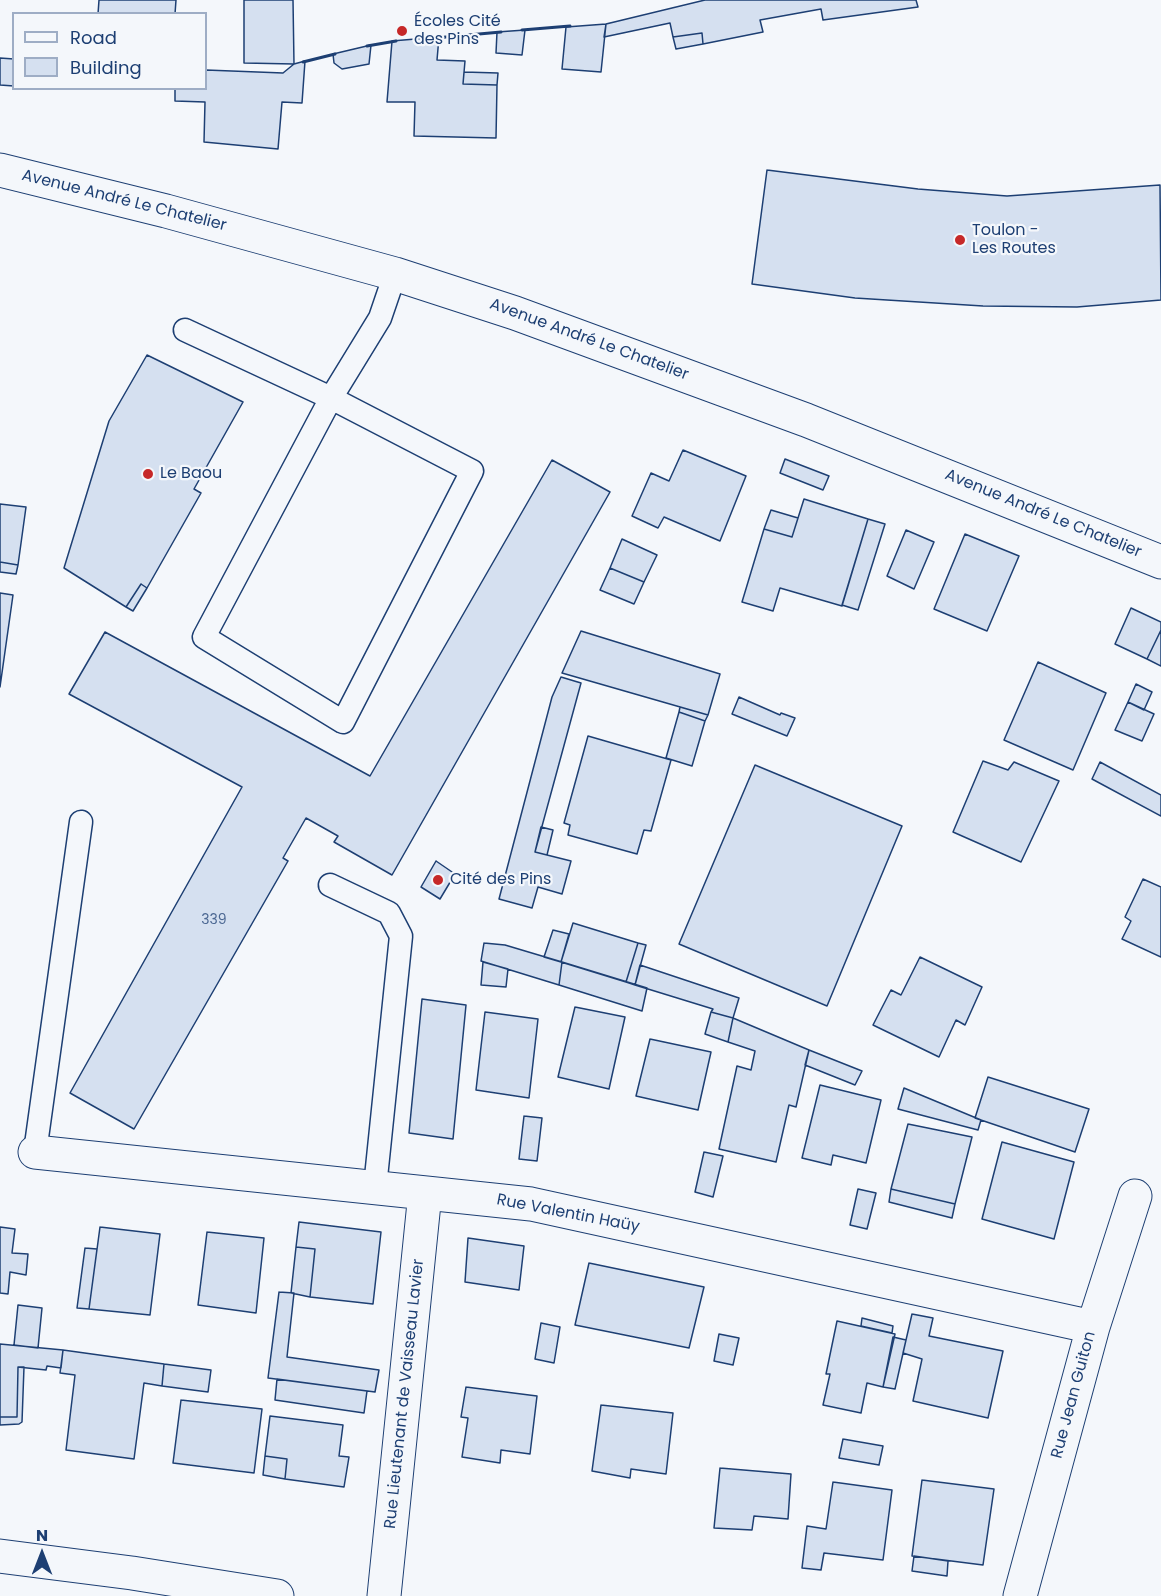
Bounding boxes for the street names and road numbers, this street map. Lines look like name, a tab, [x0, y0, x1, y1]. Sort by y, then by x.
street label: Avenue André Le Chatelier	[20, 166, 228, 236]
street label: Avenue André Le Chatelier	[487, 295, 691, 385]
street label: Avenue André Le Chatelier	[942, 466, 1144, 562]
street label: Rue Valentin Haüy	[495, 1191, 641, 1237]
street label: Rue Lieutenant de Vaisseau Lavier	[381, 1258, 429, 1530]
street label: Rue Jean Guiton	[1048, 1329, 1100, 1461]

